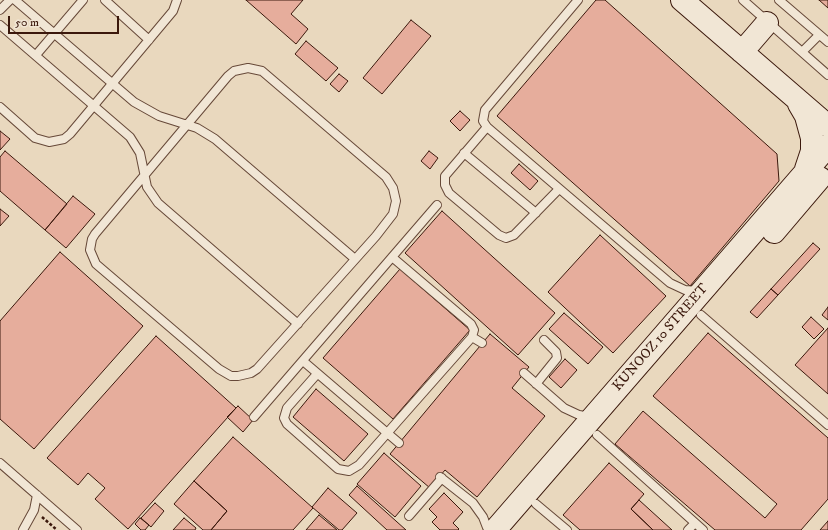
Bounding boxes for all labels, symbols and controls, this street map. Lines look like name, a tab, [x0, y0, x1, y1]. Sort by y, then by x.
scale bar	[10, 8, 121, 34]
text: 50 m	[15, 15, 39, 30]
street label: KUNOOZ 10 STREET	[610, 281, 712, 395]

